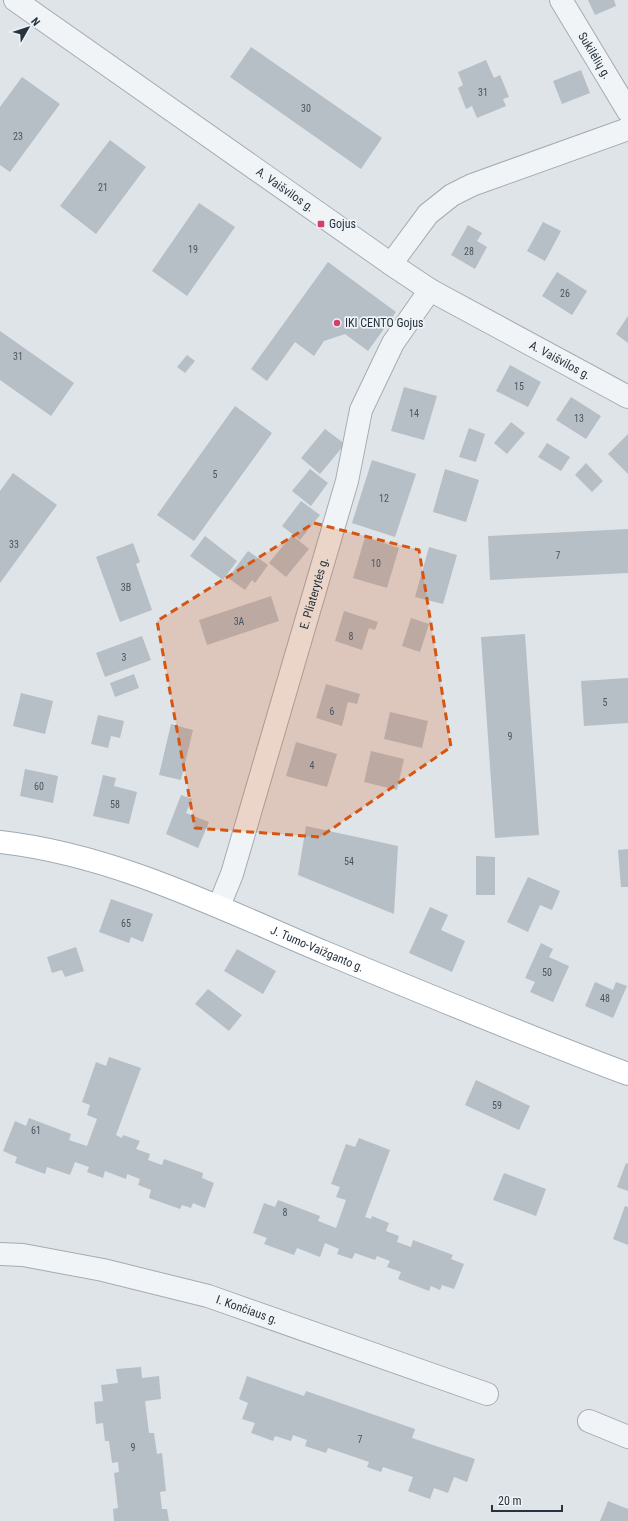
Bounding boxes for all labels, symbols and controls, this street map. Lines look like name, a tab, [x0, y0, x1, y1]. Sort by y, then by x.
north arrow	[8, 8, 48, 48]
text: N	[28, 15, 43, 29]
street label: Sukilėlių g.	[575, 30, 614, 81]
house number: 31	[478, 87, 488, 98]
house number: 30	[301, 103, 311, 114]
house number: 23	[13, 131, 23, 142]
street label: A. Vaišvilos g.	[253, 165, 317, 215]
house number: 21	[98, 182, 108, 193]
place label: Gojus	[329, 217, 356, 231]
marker: Gojus	[316, 219, 326, 229]
house number: 19	[188, 244, 198, 255]
house number: 28	[464, 246, 474, 257]
house number: 26	[560, 288, 570, 299]
place label: IKI CENTO Gojus	[345, 316, 423, 330]
marker: IKI CENTO Gojus	[332, 318, 342, 328]
street label: A. Vaišvilos g.	[527, 338, 593, 382]
house number: 31	[13, 351, 23, 362]
house number: 15	[514, 381, 524, 392]
house number: 14	[409, 408, 419, 419]
house number: 13	[574, 413, 584, 424]
house number: 5	[213, 469, 218, 480]
house number: 12	[379, 493, 389, 504]
house number: 33	[9, 539, 19, 550]
house number: 7	[556, 550, 561, 561]
street label: E. Pliaterytės g.	[297, 556, 331, 631]
house number: 10	[371, 558, 381, 569]
house number: 3B	[121, 582, 131, 593]
house number: 3A	[234, 616, 245, 627]
house number: 8	[349, 631, 354, 642]
house number: 3	[122, 652, 127, 663]
house number: 5	[603, 697, 608, 708]
house number: 6	[330, 706, 335, 717]
house number: 9	[508, 731, 513, 742]
house number: 4	[310, 760, 315, 771]
house number: 60	[34, 781, 44, 792]
house number: 58	[110, 799, 120, 810]
house number: 54	[344, 856, 354, 867]
house number: 65	[121, 918, 131, 929]
street label: J. Tumo-Vaižganto g.	[268, 923, 366, 975]
house number: 50	[542, 967, 552, 978]
house number: 48	[600, 993, 610, 1004]
house number: 59	[492, 1100, 502, 1111]
house number: 61	[31, 1125, 41, 1136]
house number: 8	[283, 1207, 288, 1218]
street label: I. Končiaus g.	[214, 1292, 280, 1327]
house number: 7	[358, 1434, 363, 1445]
house number: 9	[131, 1442, 136, 1453]
scale bar	[492, 1487, 562, 1513]
text: 20 m	[498, 1494, 522, 1508]

